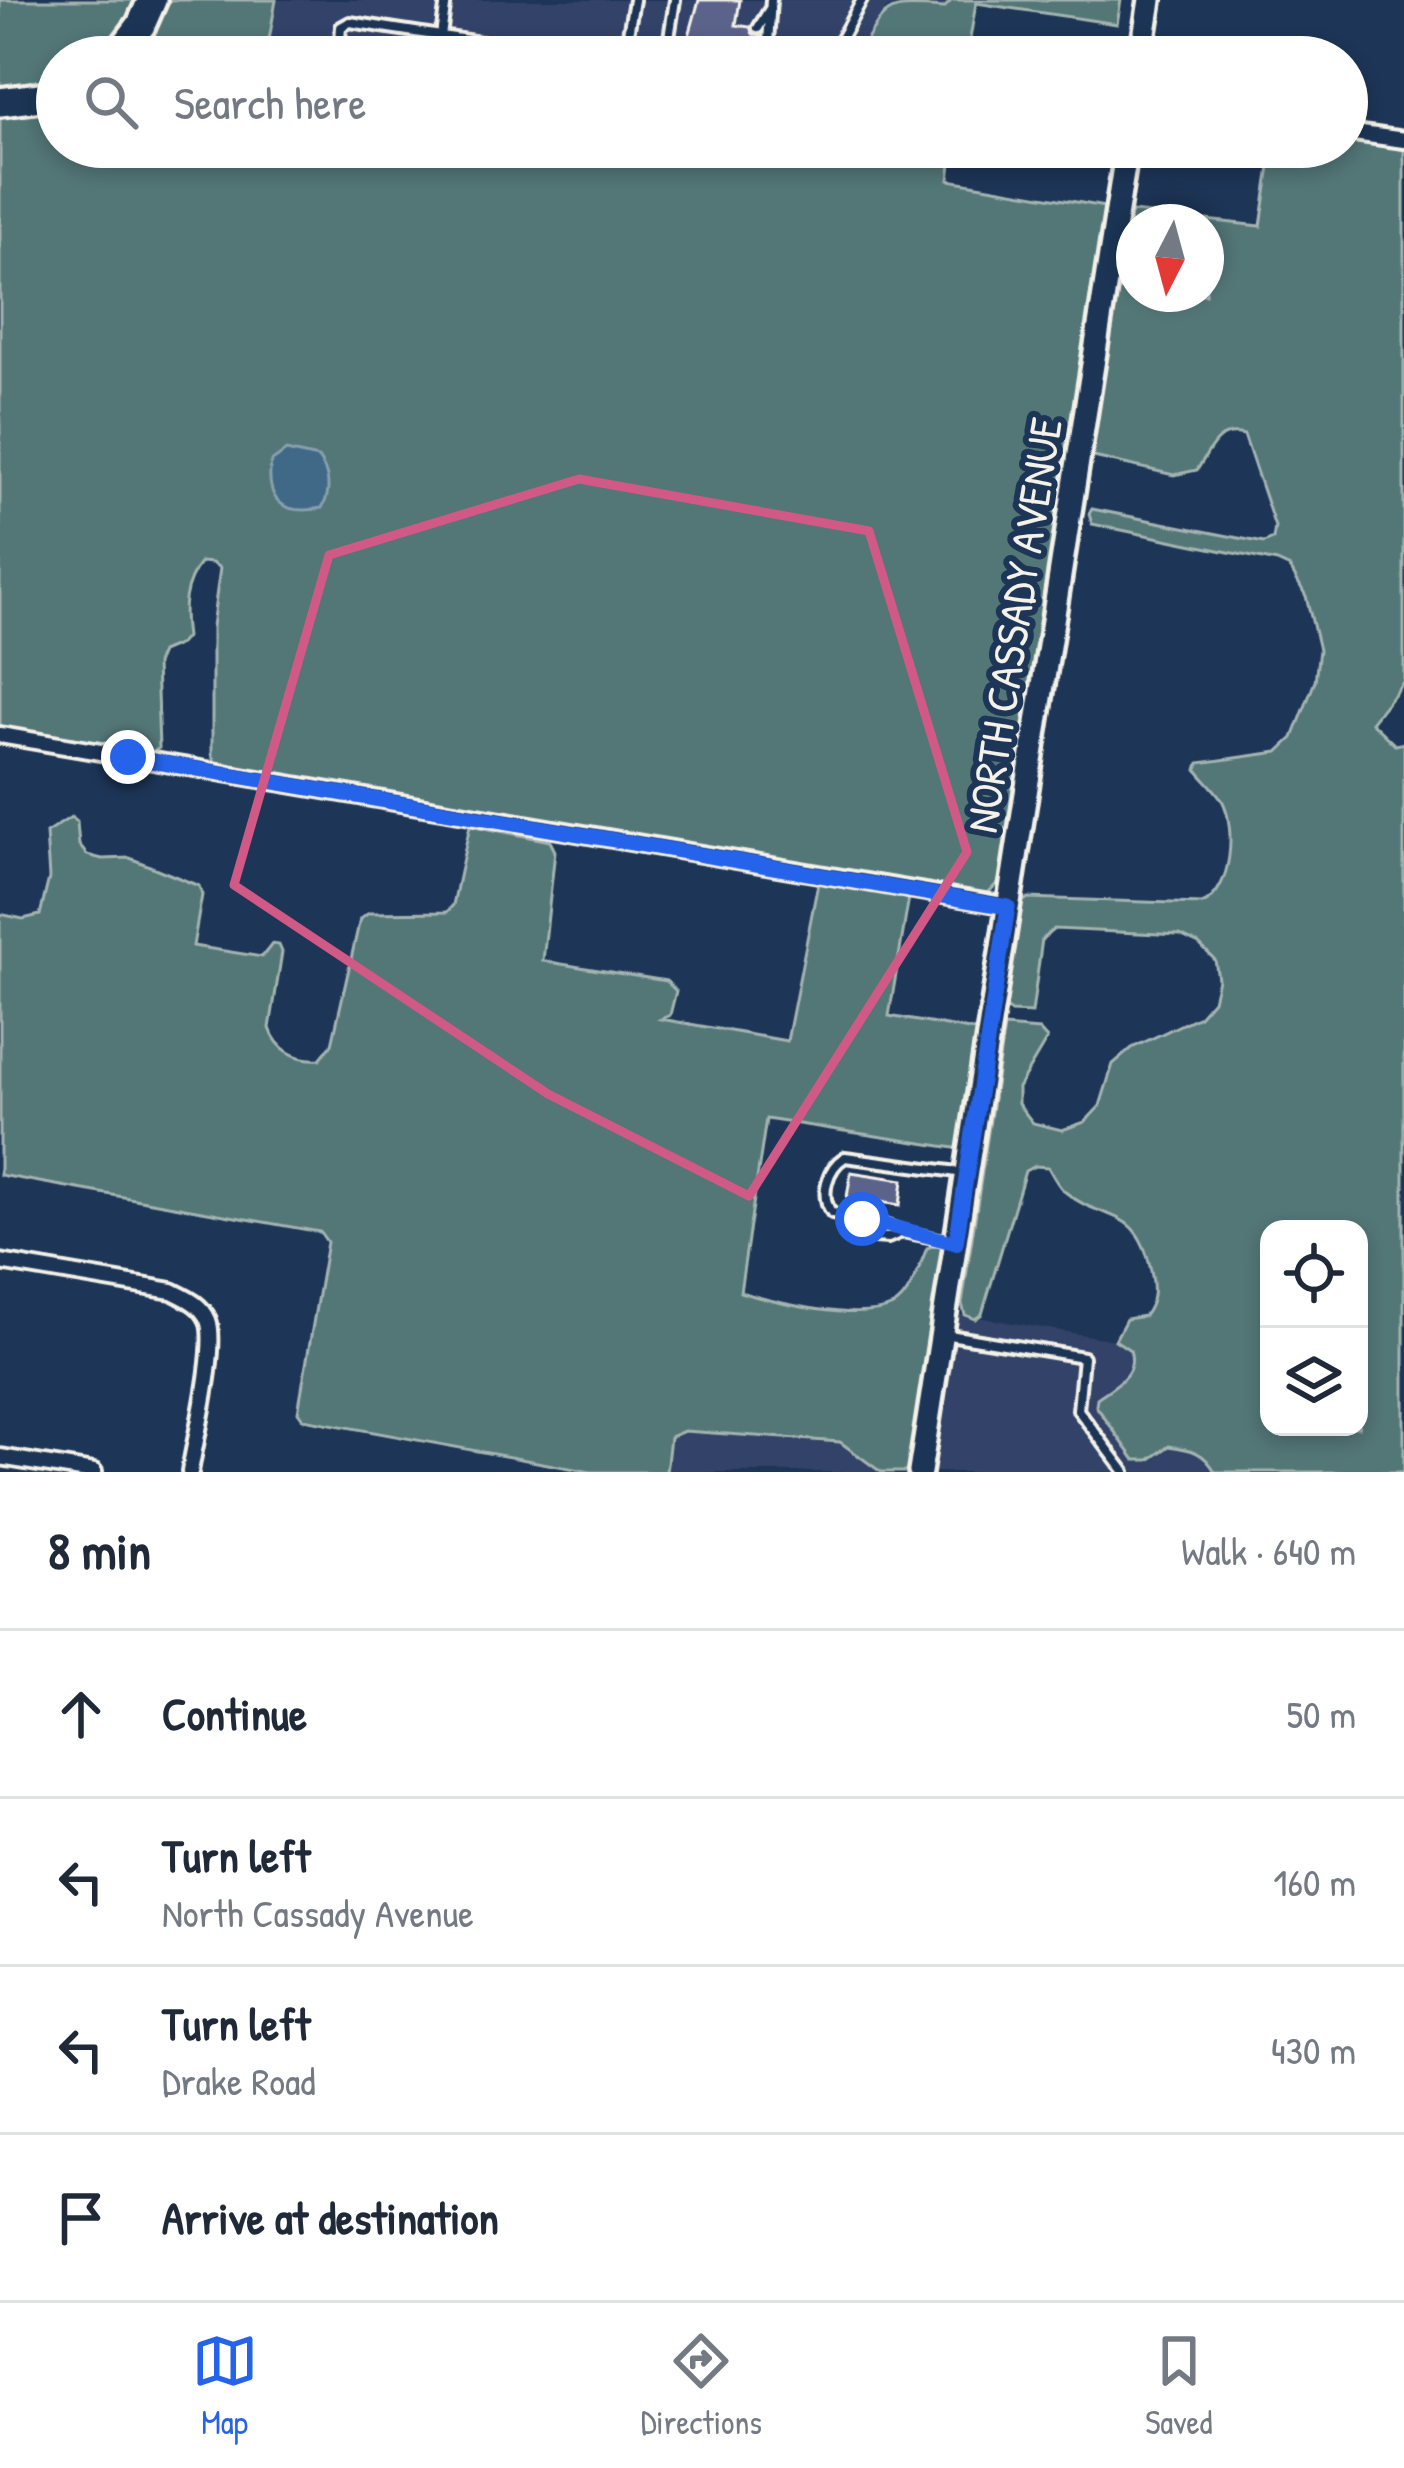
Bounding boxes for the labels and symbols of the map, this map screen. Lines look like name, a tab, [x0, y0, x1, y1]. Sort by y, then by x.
north arrow	[1116, 204, 1224, 312]
street label: NORTH CASSADY AVENUE	[950, 413, 1076, 837]
route end	[101, 730, 155, 784]
route start	[835, 1192, 889, 1246]

